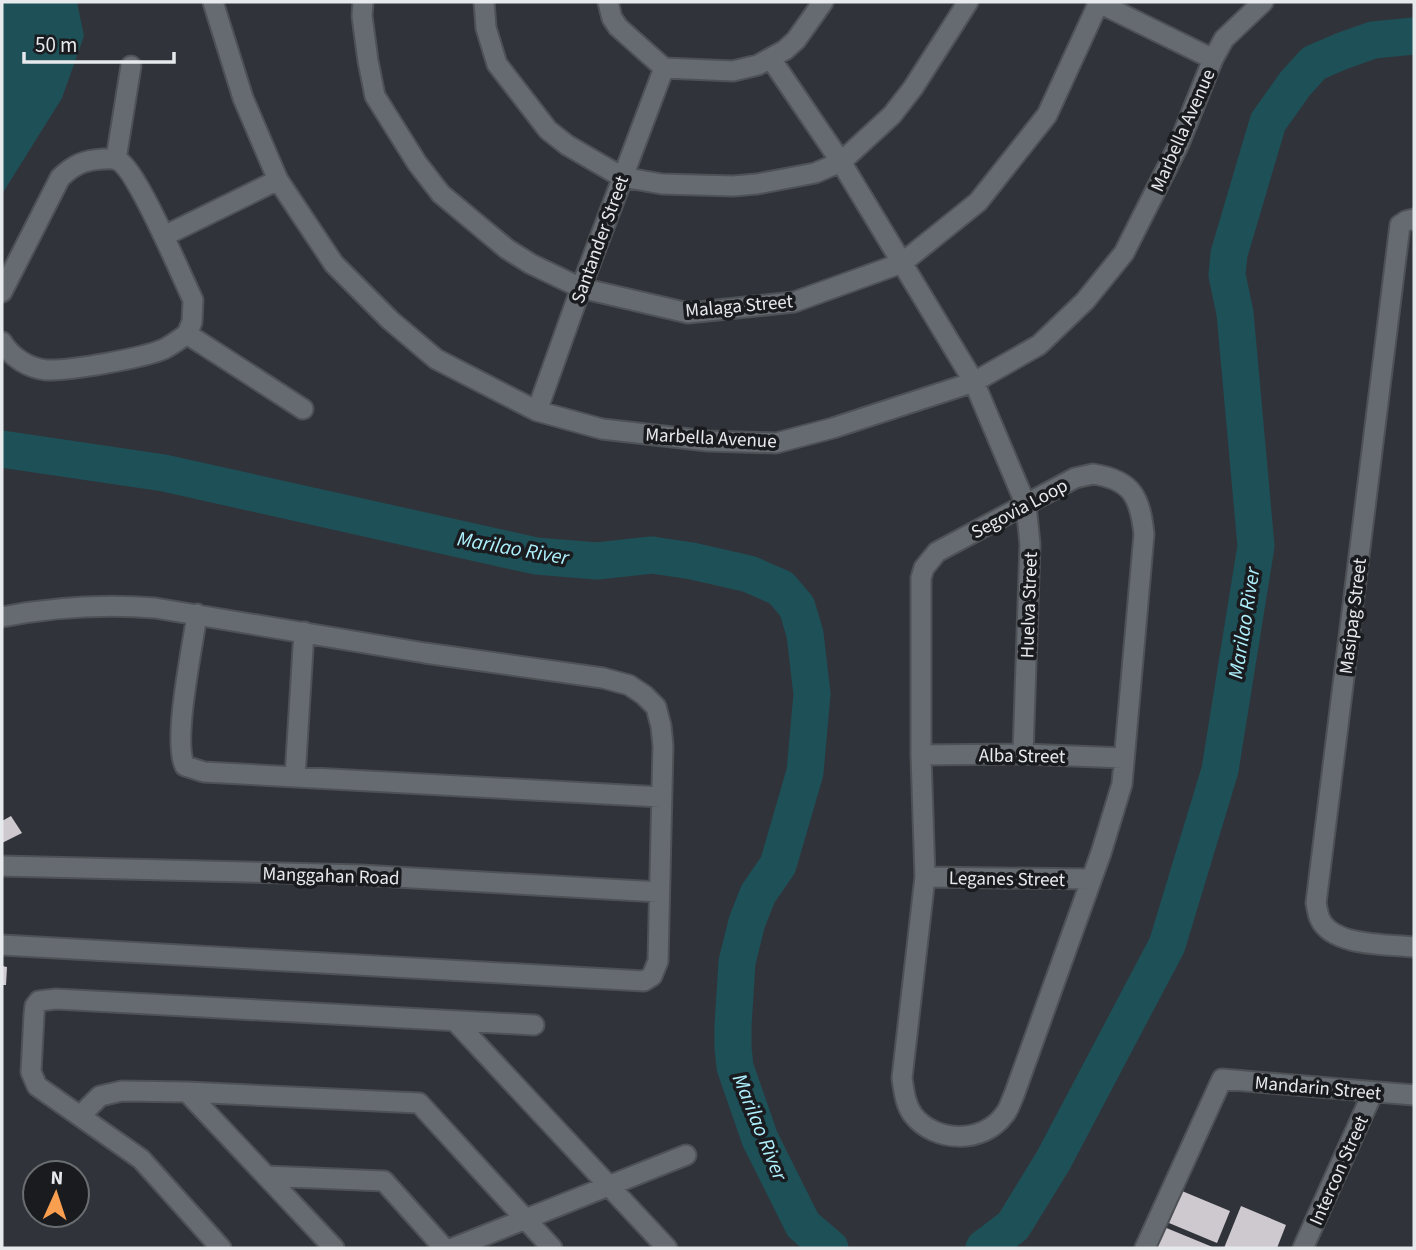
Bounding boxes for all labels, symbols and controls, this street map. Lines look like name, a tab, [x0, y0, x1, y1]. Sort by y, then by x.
scale bar	[24, 21, 175, 65]
text: 50 m	[35, 30, 77, 60]
street label: Marbella Avenue	[1144, 65, 1222, 196]
street label: Santander Street	[565, 171, 636, 307]
street label: Malaga Street	[684, 288, 795, 325]
street label: Marbella Avenue	[645, 422, 777, 455]
street label: Segovia Loop	[967, 473, 1073, 546]
water label: Marilao River	[455, 523, 572, 573]
street label: Huelva Street	[1014, 551, 1045, 659]
street label: Masipag Street	[1333, 556, 1374, 676]
water label: Marilao River	[1220, 564, 1268, 681]
street label: Alba Street	[979, 742, 1066, 771]
street label: Manggahan Road	[262, 861, 400, 892]
street label: Leganes Street	[949, 865, 1066, 894]
water label: Marilao River	[725, 1069, 795, 1186]
street label: Mandarin Street	[1253, 1070, 1383, 1108]
street label: Intercon Street	[1303, 1111, 1376, 1230]
north arrow	[21, 1159, 91, 1229]
text: N	[50, 1165, 64, 1192]

